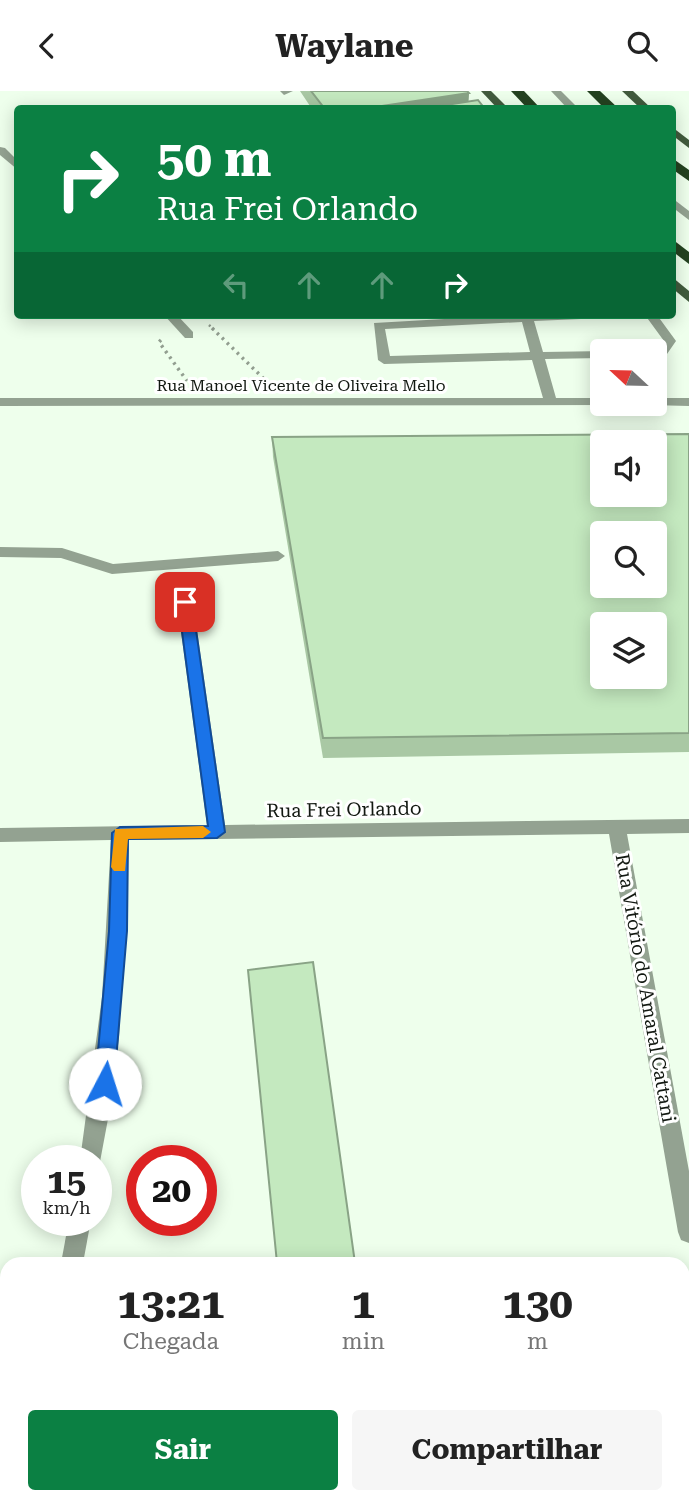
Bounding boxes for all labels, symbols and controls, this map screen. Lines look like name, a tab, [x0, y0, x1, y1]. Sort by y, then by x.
icon: back	[28, 27, 66, 65]
text: Waylane	[275, 27, 414, 65]
icon: search	[623, 27, 661, 65]
text: 50 m	[157, 131, 272, 188]
icon: right	[42, 133, 133, 224]
text: Rua Frei Orlando	[157, 190, 418, 228]
icon: left	[217, 266, 255, 304]
icon: ahead	[290, 266, 328, 304]
icon: ahead	[363, 266, 401, 304]
icon: right	[436, 266, 474, 304]
north arrow	[590, 339, 667, 417]
map controls	[590, 339, 667, 689]
street label: Rua Manoel Vicente de Oliveira Mello	[156, 376, 446, 395]
button: sound	[590, 430, 667, 507]
button: search	[590, 521, 667, 598]
pin	[155, 572, 215, 632]
icon: arrive	[166, 583, 204, 621]
button: layers	[590, 612, 667, 689]
street label: Rua Frei Orlando	[266, 797, 422, 822]
street label: Rua Vitório do Amaral Cattani	[610, 852, 681, 1124]
position arrow	[68, 1047, 142, 1121]
speed limit sign: 20	[126, 1145, 217, 1236]
text: 15	[47, 1161, 86, 1202]
text: km/h	[42, 1197, 91, 1218]
text: 13:21	[117, 1279, 224, 1328]
text: 1	[352, 1279, 375, 1328]
text: 130	[502, 1279, 573, 1328]
text: Chegada	[123, 1328, 219, 1355]
text: min	[342, 1328, 385, 1355]
text: m	[527, 1328, 548, 1355]
button: Sair	[28, 1410, 338, 1490]
button: Compartilhar	[352, 1410, 662, 1490]

